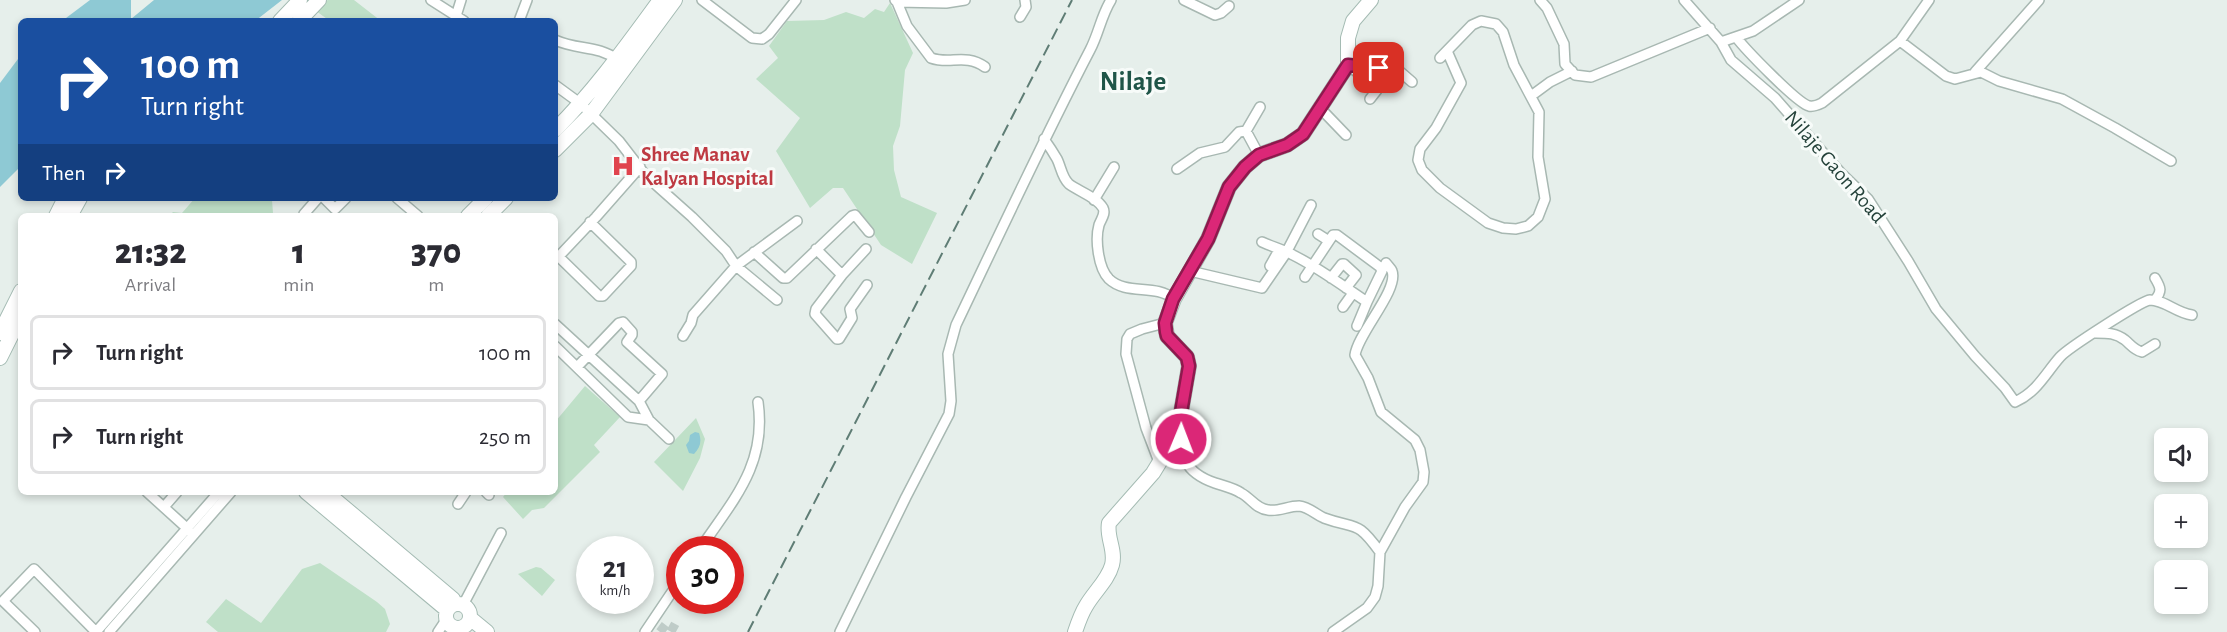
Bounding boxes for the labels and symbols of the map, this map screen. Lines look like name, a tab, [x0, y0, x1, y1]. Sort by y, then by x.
pin	[1353, 42, 1404, 93]
district label: Nilaje	[1100, 68, 1166, 96]
street label: Nilaje Gaon Road	[1781, 107, 1889, 227]
place label: Shree Manav Kalyan Hospital	[641, 144, 774, 189]
hospital icon: Shree Manav Kalyan Hospital	[610, 153, 636, 179]
position arrow	[1149, 407, 1213, 471]
speed limit sign: 30	[666, 536, 744, 614]

